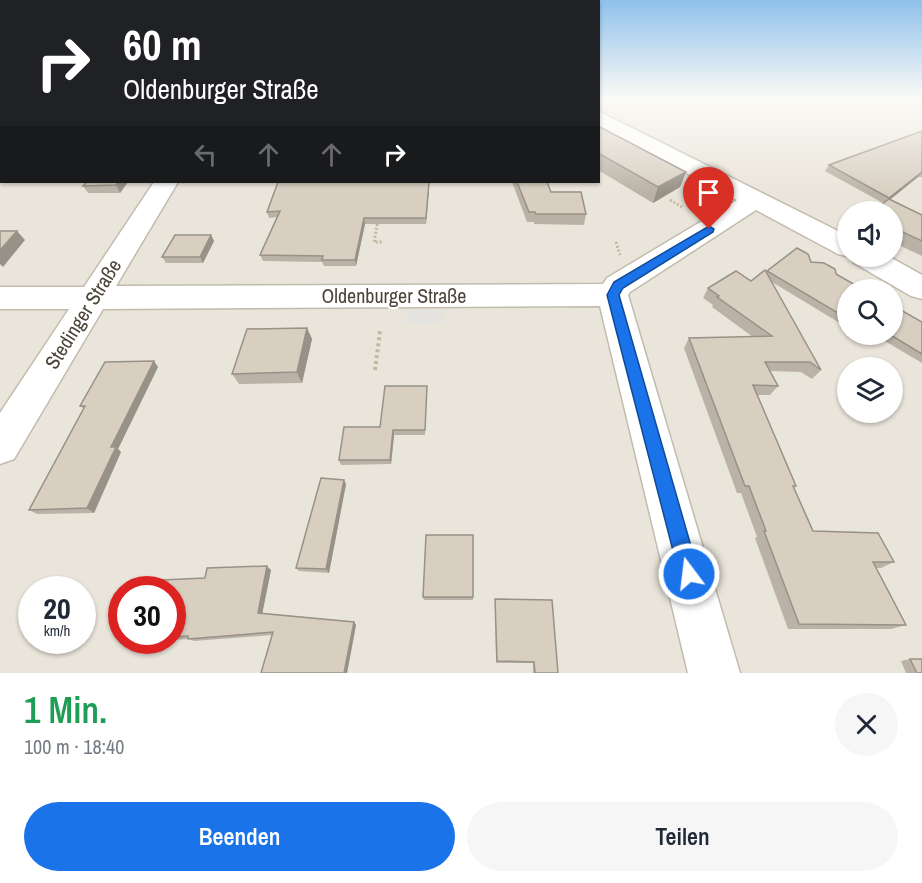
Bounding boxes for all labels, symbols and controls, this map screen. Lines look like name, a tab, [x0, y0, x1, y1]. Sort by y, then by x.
text: 60 m	[123, 17, 202, 73]
icon: right	[24, 24, 102, 102]
text: Oldenburger Straße	[123, 71, 319, 107]
icon: left	[189, 138, 222, 171]
icon: ahead	[252, 138, 285, 171]
icon: ahead	[315, 138, 348, 171]
icon: right	[378, 138, 411, 171]
pin	[683, 167, 734, 229]
icon: arrive	[692, 176, 725, 209]
map controls	[837, 201, 903, 423]
button: sound	[837, 201, 903, 267]
street label: Stedinger Straße	[38, 254, 127, 374]
button: search	[837, 279, 903, 345]
street label: Oldenburger Straße	[322, 282, 466, 309]
button: layers	[837, 357, 903, 423]
position arrow	[657, 542, 721, 606]
speed limit sign: 30	[108, 576, 186, 654]
text: 20	[43, 588, 71, 628]
text: km/h	[44, 620, 70, 641]
text: 1 Min.	[24, 686, 107, 734]
button: close	[835, 693, 898, 756]
text: 100 m · 18:40	[24, 733, 124, 760]
button: Beenden	[24, 802, 455, 871]
button: Teilen	[467, 802, 898, 871]

